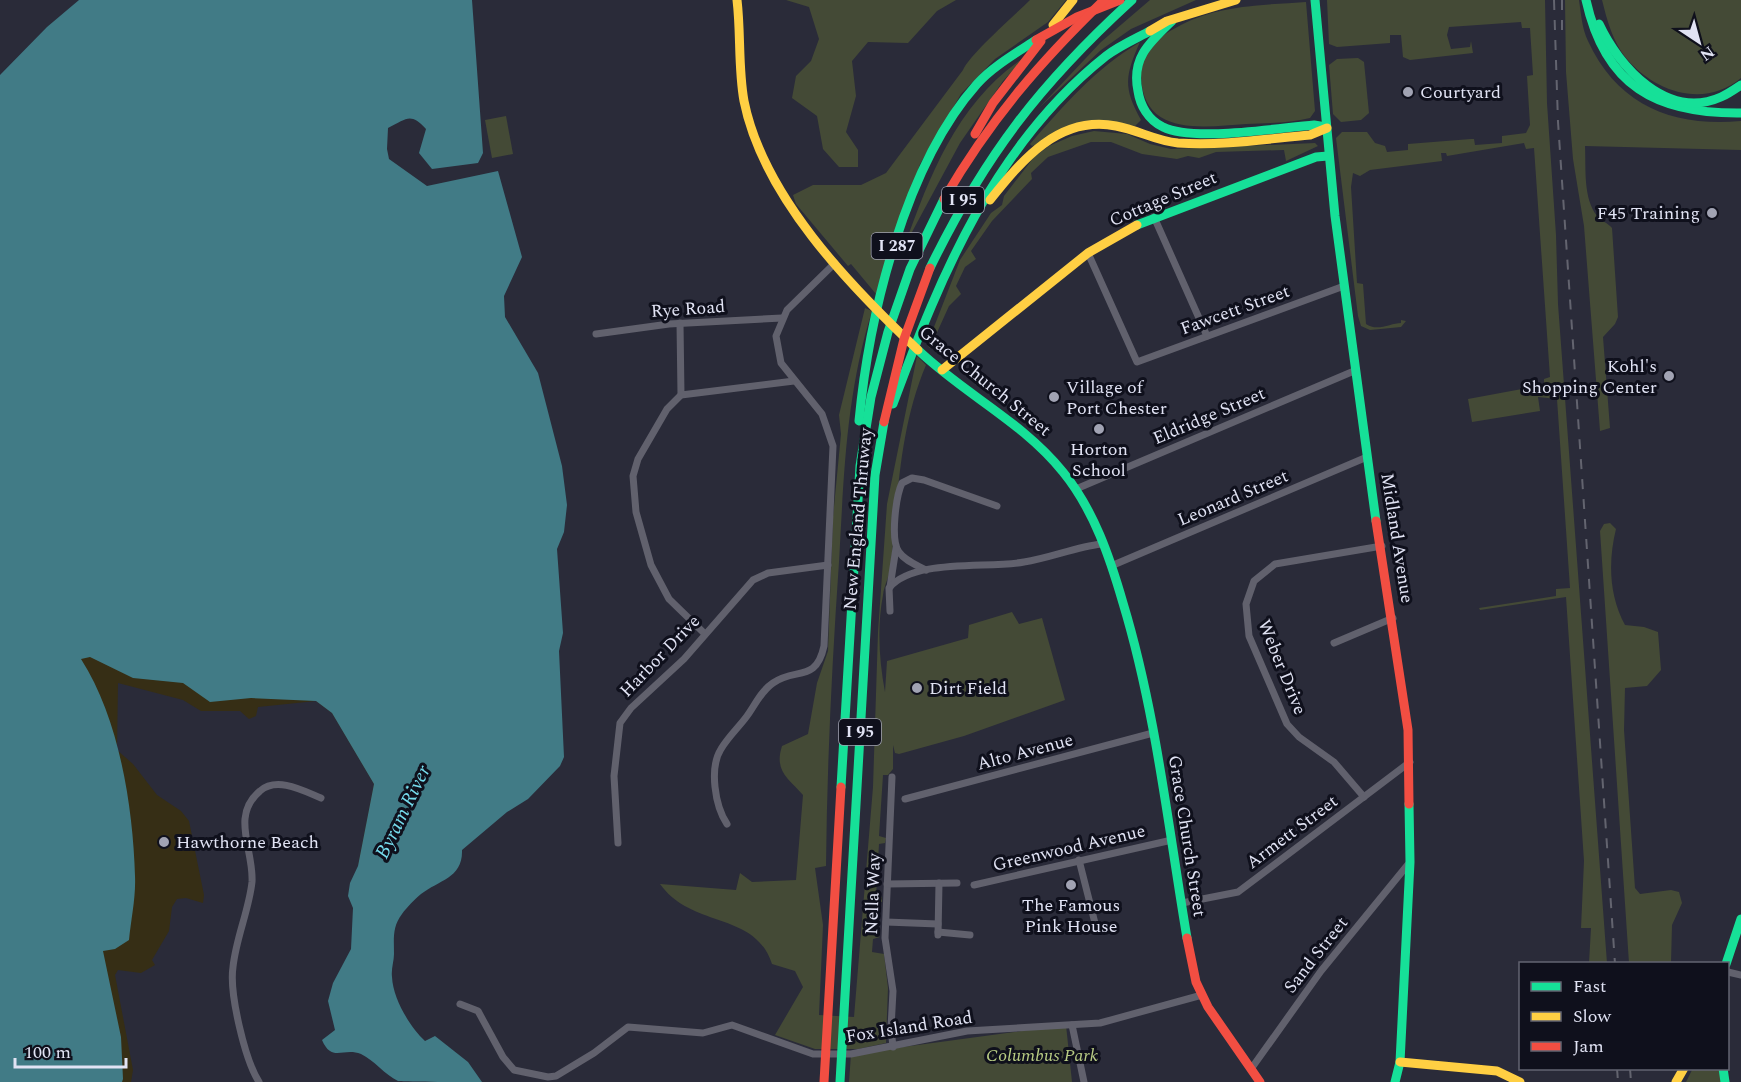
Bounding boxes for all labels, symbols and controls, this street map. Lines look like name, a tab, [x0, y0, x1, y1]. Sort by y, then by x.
north arrow	[1669, 12, 1729, 72]
text: N	[1695, 40, 1720, 67]
place label: Courtyard	[1420, 79, 1501, 106]
marker: Courtyard	[1401, 85, 1415, 99]
street label: Cottage Street	[1105, 164, 1221, 234]
road number: I 95	[942, 187, 984, 213]
place label: F45 Training	[1597, 200, 1700, 227]
marker: F45 Training	[1705, 206, 1719, 220]
road number: I 287	[872, 233, 922, 259]
street label: Fawcett Street	[1176, 278, 1294, 342]
street label: Rye Road	[650, 293, 726, 325]
street label: Grace Church Street	[913, 319, 1057, 443]
place label: Kohl's Shopping Center	[1522, 353, 1657, 401]
marker: Kohl's Shopping Center	[1662, 369, 1676, 383]
place label: Village of Port Chester	[1066, 374, 1167, 422]
street label: Eldridge Street	[1148, 380, 1270, 452]
marker: Village of Port Chester	[1047, 390, 1061, 404]
marker: Horton School	[1092, 422, 1106, 436]
street label: New England Thruway	[837, 425, 880, 611]
place label: Horton School	[1070, 436, 1128, 484]
street label: Leonard Street	[1173, 463, 1293, 533]
street label: Midland Avenue	[1373, 471, 1421, 605]
street label: Harbor Drive	[613, 608, 707, 704]
street label: Weber Drive	[1251, 615, 1313, 719]
place label: Dirt Field	[929, 675, 1007, 702]
marker: Dirt Field	[910, 681, 924, 695]
road number: I 95	[839, 719, 881, 745]
street label: Alto Avenue	[974, 726, 1076, 778]
street label: Grace Church Street	[1161, 753, 1213, 919]
water label: Byram River	[367, 759, 439, 864]
street label: Armett Street	[1240, 788, 1344, 876]
street label: Greenwood Avenue	[990, 817, 1148, 879]
place label: Hawthorne Beach	[176, 829, 319, 856]
marker: Hawthorne Beach	[157, 835, 171, 849]
street label: Nella Way	[858, 851, 888, 935]
marker: The Famous Pink House	[1064, 878, 1078, 892]
place label: The Famous Pink House	[1022, 892, 1120, 940]
street label: Sand Street	[1277, 911, 1355, 999]
legend	[1519, 962, 1729, 1070]
text: Fast	[1573, 973, 1606, 1000]
text: Slow	[1573, 1003, 1612, 1030]
street label: Fox Island Road	[844, 1004, 974, 1050]
scale bar	[15, 1031, 126, 1069]
text: Jam	[1573, 1033, 1604, 1060]
text: 100 m	[24, 1039, 71, 1066]
park label: Columbus Park	[986, 1042, 1099, 1069]

